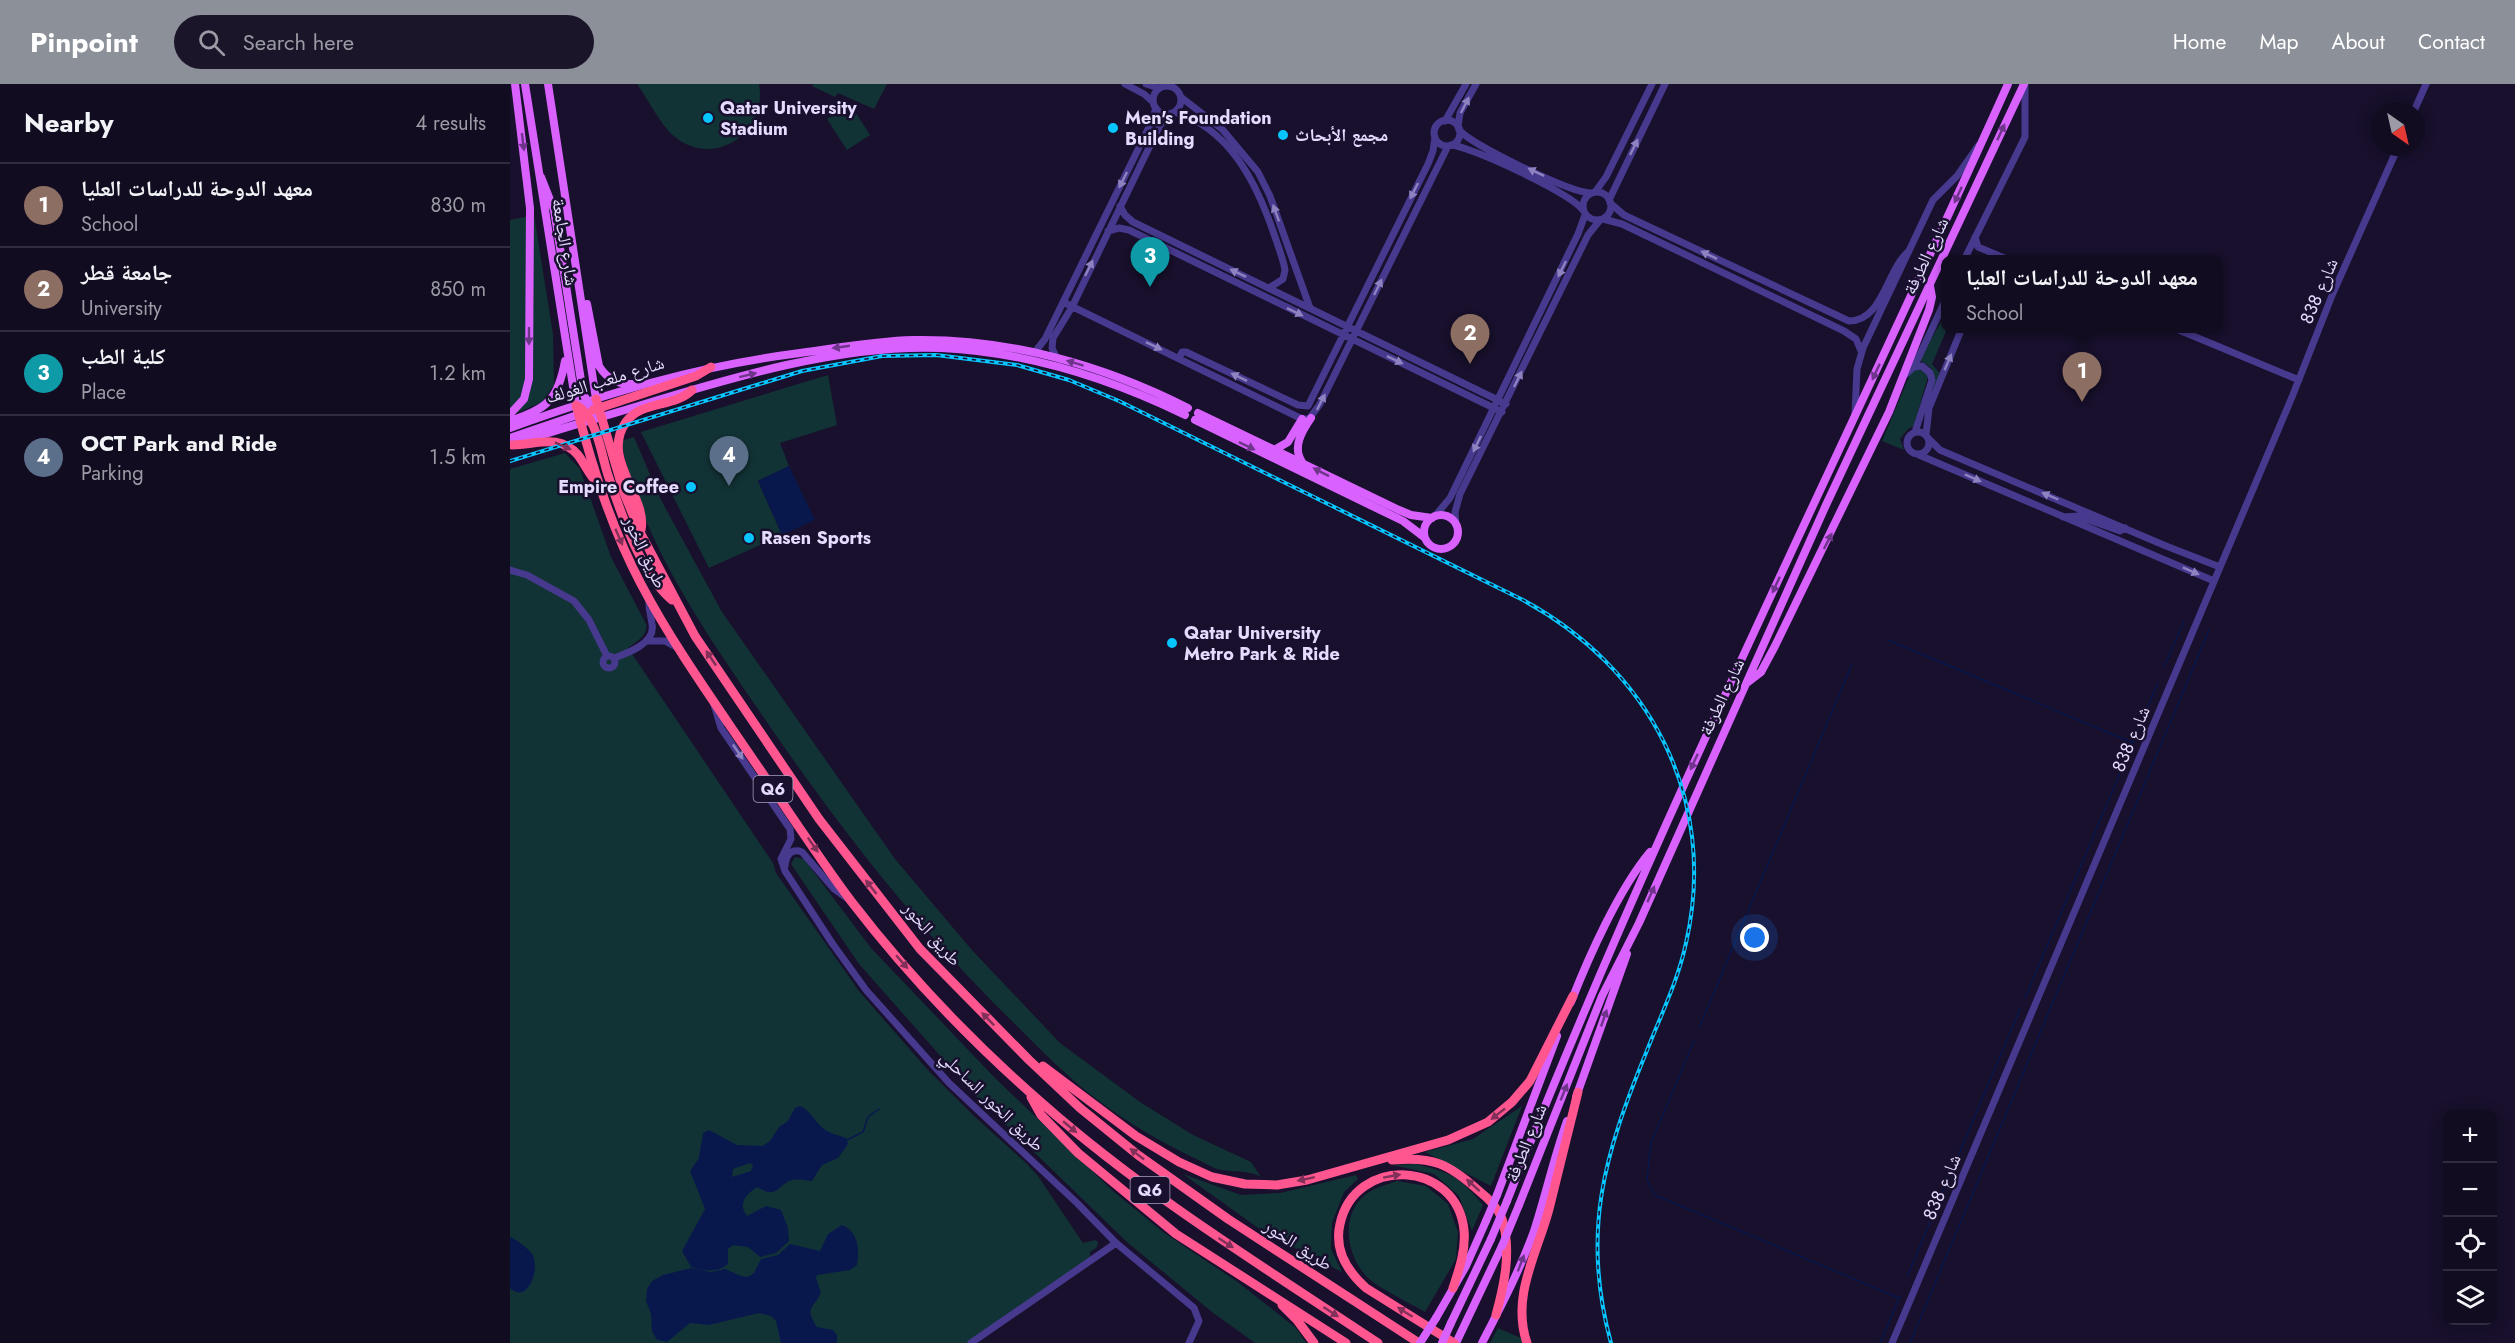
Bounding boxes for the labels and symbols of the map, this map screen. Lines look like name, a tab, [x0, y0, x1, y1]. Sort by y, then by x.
place label: Qatar University Stadium	[720, 95, 857, 142]
one-way arrow	[1460, 96, 1470, 113]
north arrow	[2371, 102, 2425, 156]
place label: Men's Foundation Building	[1125, 105, 1272, 152]
marker: Qatar University Stadium	[701, 111, 715, 125]
marker: Men's Foundation Building	[1106, 121, 1120, 135]
place label: مجمع الأبحاث	[1295, 122, 1388, 148]
one-way arrow	[1997, 123, 2006, 140]
marker: مجمع الأبحاث	[1276, 128, 1290, 142]
one-way arrow	[518, 132, 527, 151]
one-way arrow	[1630, 139, 1639, 156]
one-way arrow	[1528, 168, 1545, 177]
one-way arrow	[1118, 171, 1128, 189]
one-way arrow	[1409, 183, 1419, 200]
one-way arrow	[1953, 186, 1962, 203]
street label: شارع الجامعة	[545, 196, 585, 288]
one-way arrow	[1271, 204, 1281, 222]
street label: شارع الطرفة	[1897, 213, 1955, 299]
pin: 3	[1130, 238, 1170, 287]
one-way arrow	[1700, 251, 1718, 261]
street label: شارع 838	[2294, 254, 2344, 328]
one-way arrow	[1085, 260, 1094, 277]
one-way arrow	[1557, 260, 1566, 277]
one-way arrow	[1229, 268, 1246, 278]
one-way arrow	[1373, 279, 1382, 296]
one-way arrow	[1286, 307, 1303, 316]
pin: 2	[1450, 314, 1490, 364]
one-way arrow	[524, 327, 534, 346]
one-way arrow	[1145, 341, 1162, 350]
one-way arrow	[831, 343, 850, 352]
street label: شارع ملعب الغولف	[543, 350, 667, 410]
one-way arrow	[1943, 352, 1953, 370]
pin: 1	[2062, 352, 2102, 402]
one-way arrow	[1387, 356, 1404, 365]
one-way arrow	[1066, 358, 1084, 367]
one-way arrow	[1871, 363, 1880, 380]
one-way arrow	[740, 370, 758, 379]
one-way arrow	[1513, 371, 1523, 388]
one-way arrow	[1231, 372, 1248, 381]
one-way arrow	[1316, 393, 1326, 410]
one-way arrow	[1472, 435, 1482, 453]
pin: 4	[710, 436, 748, 486]
one-way arrow	[554, 441, 571, 450]
one-way arrow	[1239, 441, 1256, 450]
one-way arrow	[1312, 467, 1329, 476]
one-way arrow	[1964, 473, 1982, 483]
place label: Empire Coffee	[558, 474, 679, 500]
marker: Empire Coffee	[684, 480, 698, 494]
one-way arrow	[2041, 491, 2059, 500]
street label: طريق الخور	[616, 510, 673, 593]
place label: Rasen Sports	[761, 525, 871, 551]
one-way arrow	[614, 529, 624, 547]
marker: Rasen Sports	[742, 531, 756, 545]
one-way arrow	[1823, 533, 1832, 550]
one-way arrow	[2182, 566, 2199, 575]
one-way arrow	[1772, 576, 1781, 593]
place label: Qatar University Metro Park & Ride	[1184, 620, 1340, 667]
marker: Qatar University Metro Park & Ride	[1165, 636, 1179, 650]
one-way arrow	[705, 650, 716, 666]
street label: شارع الطرفة	[1693, 654, 1751, 740]
street label: شارع 838	[2106, 702, 2156, 776]
one-way arrow	[732, 744, 743, 760]
one-way arrow	[1690, 753, 1699, 770]
road number: Q6	[754, 776, 792, 802]
one-way arrow	[807, 837, 819, 853]
one-way arrow	[864, 879, 877, 895]
one-way arrow	[1646, 885, 1656, 903]
street label: طريق الخور	[896, 895, 967, 972]
your location	[1740, 923, 1769, 952]
one-way arrow	[895, 954, 909, 969]
one-way arrow	[1599, 1009, 1609, 1027]
one-way arrow	[982, 1012, 996, 1026]
street label: طريق الخور الساحلي	[933, 1044, 1050, 1159]
one-way arrow	[1560, 1083, 1569, 1101]
street label: شارع الطرفة	[1499, 1100, 1553, 1186]
one-way arrow	[1490, 1108, 1505, 1120]
one-way arrow	[1062, 1120, 1078, 1133]
one-way arrow	[1129, 1147, 1145, 1160]
street label: شارع 838	[1917, 1150, 1967, 1224]
one-way arrow	[1382, 1171, 1401, 1180]
one-way arrow	[1297, 1175, 1315, 1185]
road number: Q6	[1130, 1177, 1170, 1203]
one-way arrow	[1466, 1179, 1481, 1192]
street label: طريق الخور	[1257, 1212, 1338, 1277]
one-way arrow	[1218, 1237, 1234, 1248]
one-way arrow	[1517, 1253, 1527, 1271]
one-way arrow	[1323, 1306, 1339, 1317]
one-way arrow	[1397, 1307, 1413, 1318]

